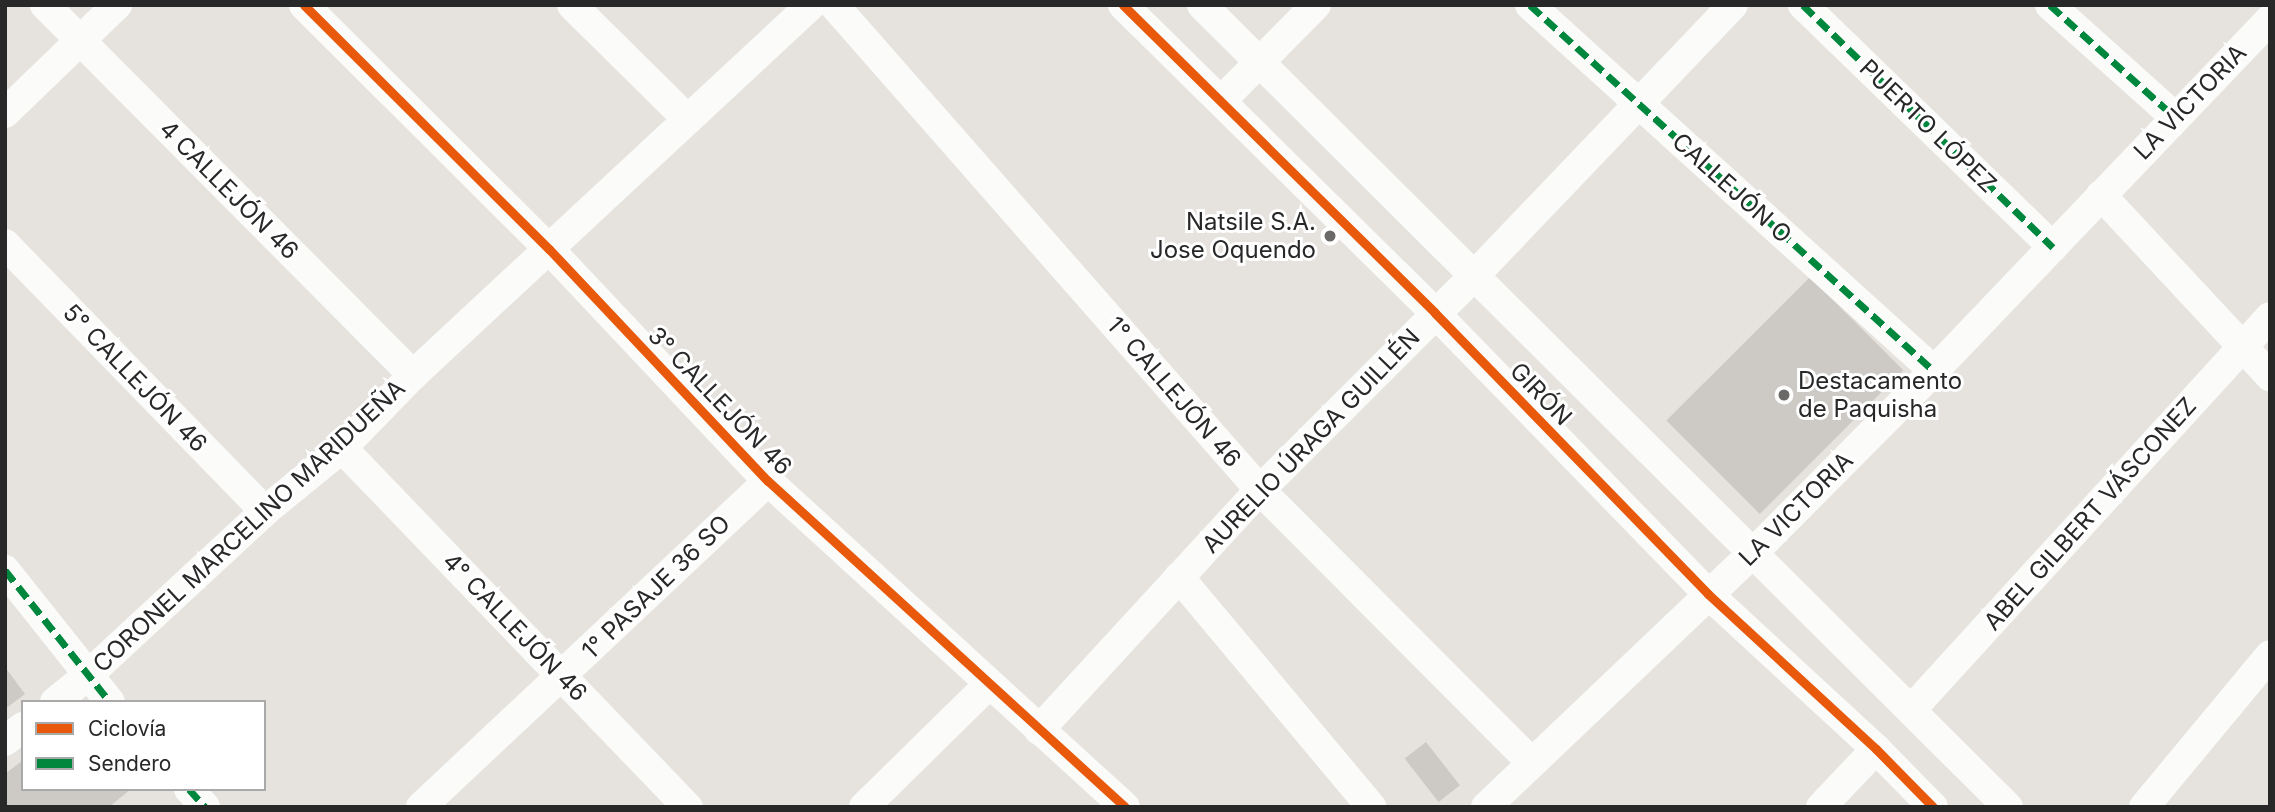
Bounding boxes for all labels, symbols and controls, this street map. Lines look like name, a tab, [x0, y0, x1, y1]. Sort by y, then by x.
street label: LA VICTORIA	[2128, 38, 2252, 166]
street label: PUERTO LÓPEZ	[1854, 53, 2002, 199]
street label: 4 CALLEJÓN 46	[154, 115, 304, 265]
street label: CALLEJÓN O	[1666, 127, 1798, 249]
place label: Natsile S.A. Jose Oquendo	[1150, 208, 1316, 264]
marker: Natsile S.A. Jose Oquendo	[1322, 228, 1338, 244]
street label: 5° CALLEJÓN 46	[57, 298, 213, 458]
street label: 1° CALLEJÓN 46	[1101, 311, 1247, 473]
street label: 3° CALLEJÓN 46	[642, 321, 798, 481]
street label: AURELIO ÚRAGA GUILLÉN	[1196, 323, 1426, 559]
street label: GIRÓN	[1504, 357, 1578, 431]
place label: Destacamento de Paquisha	[1798, 367, 1962, 423]
street label: CORONEL MARCELINO MARIDUEÑA	[87, 374, 411, 678]
marker: Destacamento de Paquisha	[1776, 387, 1792, 403]
street label: ABEL GILBERT VÁSCONEZ	[1978, 392, 2202, 636]
street label: LA VICTORIA	[1733, 446, 1859, 572]
street label: 1° PASAJE 36 SO	[576, 509, 736, 665]
street label: 4° CALLEJÓN 46	[437, 547, 593, 707]
legend	[21, 700, 266, 791]
text: Ciclovía	[88, 716, 166, 741]
text: Sendero	[88, 751, 171, 776]

